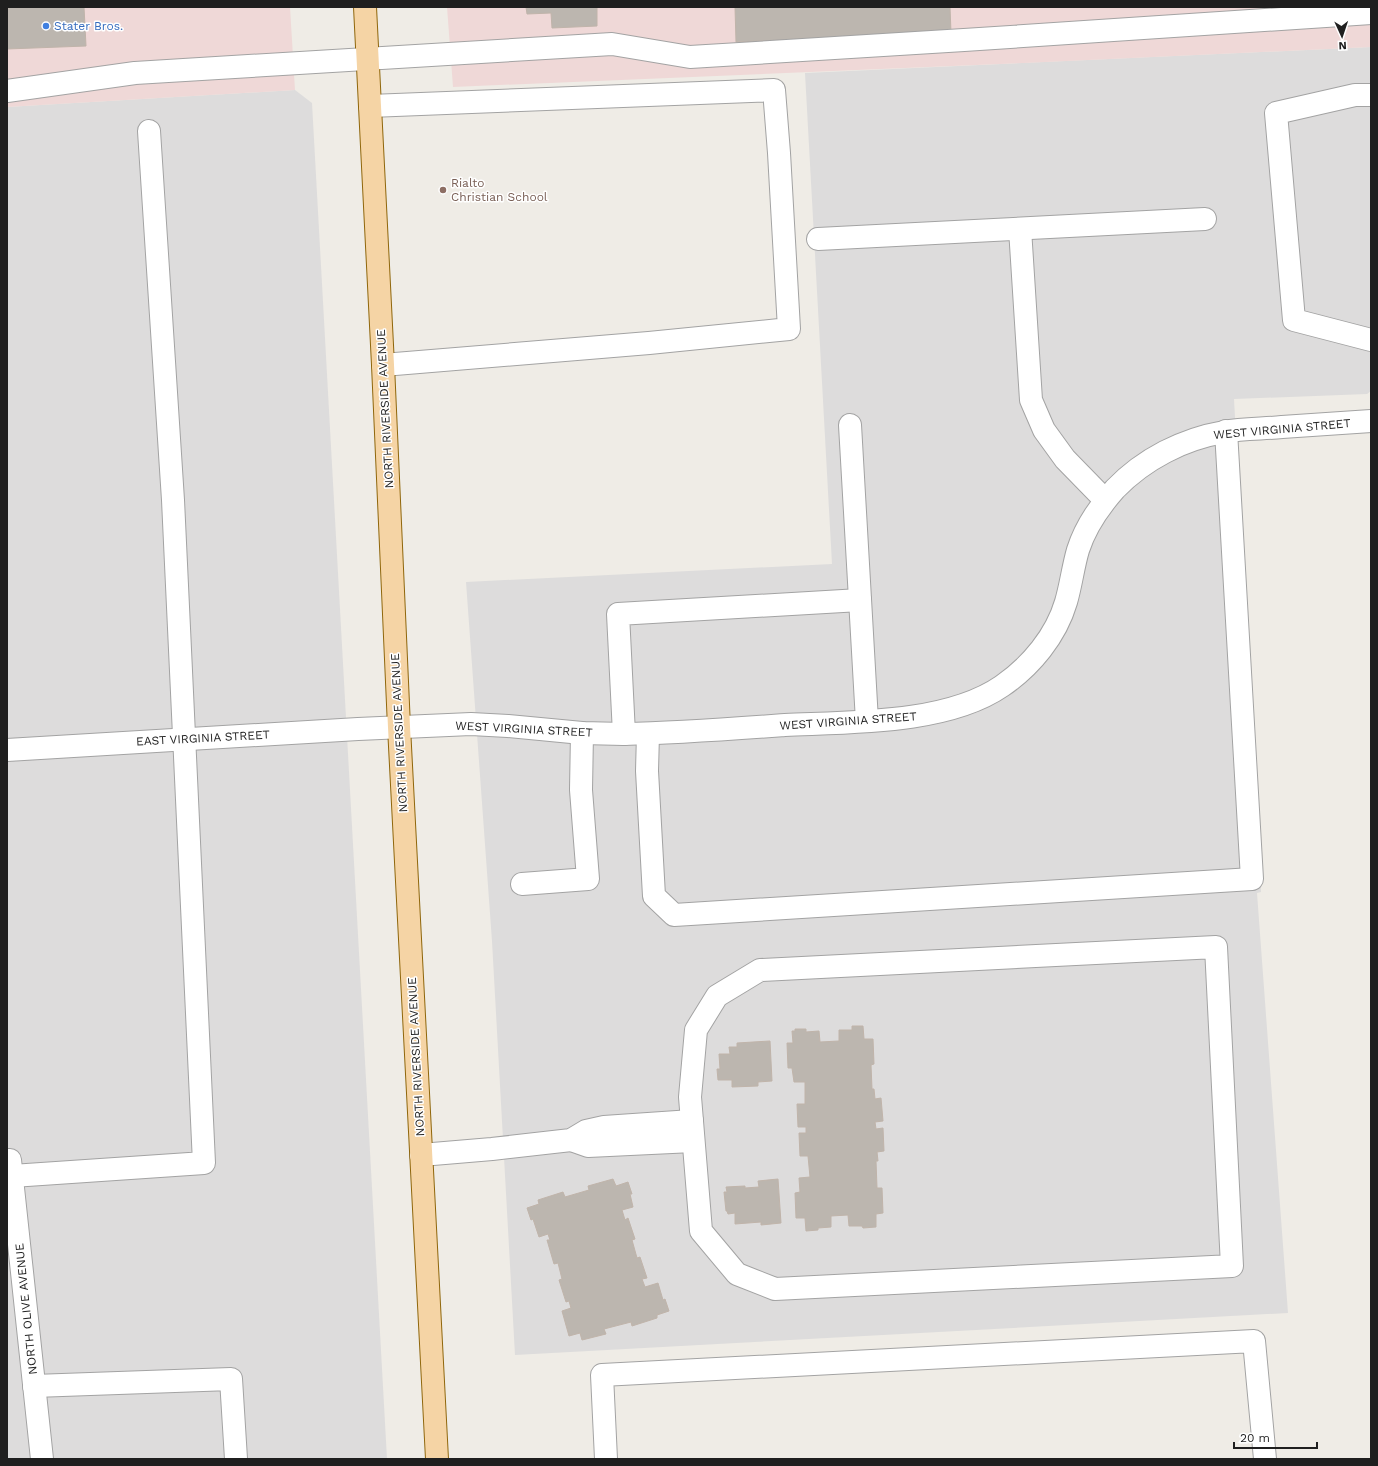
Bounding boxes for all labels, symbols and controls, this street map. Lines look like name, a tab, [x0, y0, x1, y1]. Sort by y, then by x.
north arrow	[1322, 16, 1362, 56]
place label: Stater Bros.	[54, 19, 123, 33]
marker: Stater Bros.	[41, 21, 51, 31]
text: N	[1338, 39, 1347, 52]
place label: Rialto Christian School	[451, 176, 548, 204]
marker: Rialto Christian School	[438, 185, 448, 195]
street label: NORTH RIVERSIDE AVENUE	[374, 329, 396, 489]
street label: WEST VIRGINIA STREET	[1213, 416, 1351, 442]
street label: NORTH RIVERSIDE AVENUE	[388, 653, 410, 813]
street label: WEST VIRGINIA STREET	[779, 709, 917, 733]
street label: WEST VIRGINIA STREET	[455, 718, 593, 740]
street label: EAST VIRGINIA STREET	[136, 728, 270, 748]
street label: NORTH RIVERSIDE AVENUE	[405, 977, 427, 1137]
street label: NORTH OLIVE AVENUE	[12, 1242, 40, 1375]
scale bar	[1234, 1424, 1317, 1450]
text: 20 m	[1240, 1431, 1270, 1445]

